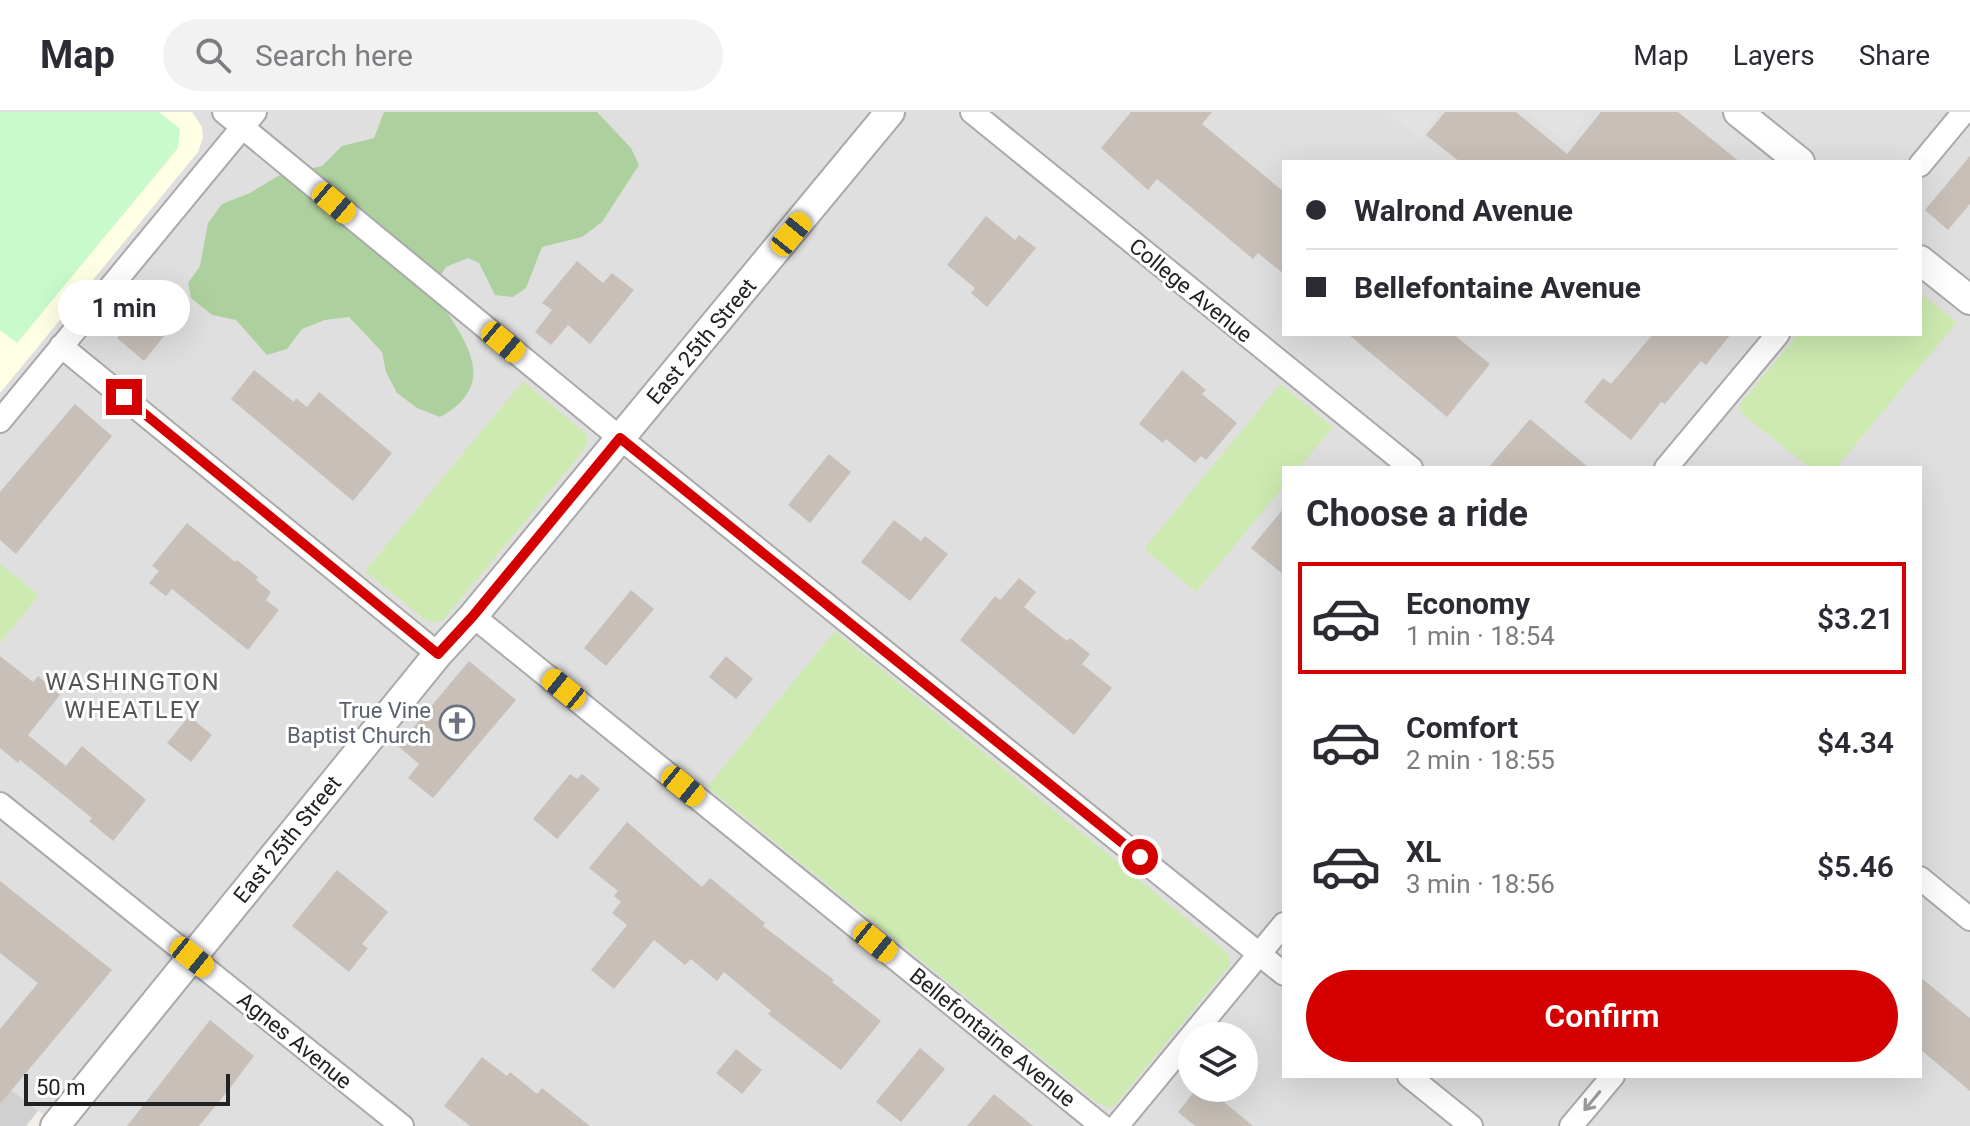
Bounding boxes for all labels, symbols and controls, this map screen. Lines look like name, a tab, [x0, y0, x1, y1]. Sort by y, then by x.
search box	[163, 19, 723, 91]
text: Map	[40, 33, 115, 77]
icon: search	[191, 33, 235, 77]
text: Search here	[255, 38, 413, 73]
text: Map	[1633, 39, 1689, 72]
text: Layers	[1733, 39, 1815, 72]
text: Share	[1859, 39, 1930, 72]
car	[308, 178, 360, 228]
text: Walrond Avenue	[1354, 193, 1573, 228]
car	[767, 208, 815, 260]
street label: College Avenue	[1124, 233, 1257, 348]
text: Bellefontaine Avenue	[1354, 270, 1641, 305]
street label: East 25th Street	[642, 274, 761, 409]
callout: 1 min	[58, 281, 190, 337]
text: 1 min	[91, 293, 157, 323]
car	[477, 317, 529, 367]
route end	[106, 379, 142, 415]
text: Choose a ride	[1306, 493, 1528, 535]
icon: car	[1310, 582, 1382, 654]
text: Economy	[1406, 586, 1530, 621]
text: $3.21	[1817, 601, 1894, 636]
text: 1 min · 18:54	[1406, 621, 1555, 651]
car	[538, 665, 590, 713]
district label: WASHINGTON WHEATLEY	[45, 668, 221, 724]
place label: True Vine Baptist Church	[287, 698, 431, 748]
church icon: True Vine Baptist Church	[438, 704, 476, 742]
icon: car	[1310, 706, 1382, 778]
text: Comfort	[1406, 710, 1518, 745]
text: $4.34	[1817, 725, 1894, 760]
text: 2 min · 18:55	[1406, 745, 1555, 775]
car	[657, 762, 709, 810]
street label: East 25th Street	[229, 771, 346, 908]
icon: car	[1310, 830, 1382, 902]
text: XL	[1406, 834, 1441, 869]
route start	[1122, 839, 1158, 875]
text: $5.46	[1817, 849, 1894, 884]
text: 3 min · 18:56	[1406, 869, 1555, 899]
car	[849, 918, 901, 966]
car	[166, 933, 218, 981]
street label: Bellefontaine Avenue	[905, 963, 1081, 1112]
button: Confirm	[1306, 970, 1898, 1062]
street label: Agnes Avenue	[233, 987, 357, 1094]
map controls	[1178, 1022, 1258, 1102]
button: layers	[1178, 1022, 1258, 1102]
scale bar	[24, 1070, 230, 1106]
text: 50 m	[36, 1075, 85, 1100]
one-way arrow	[1583, 1090, 1601, 1111]

